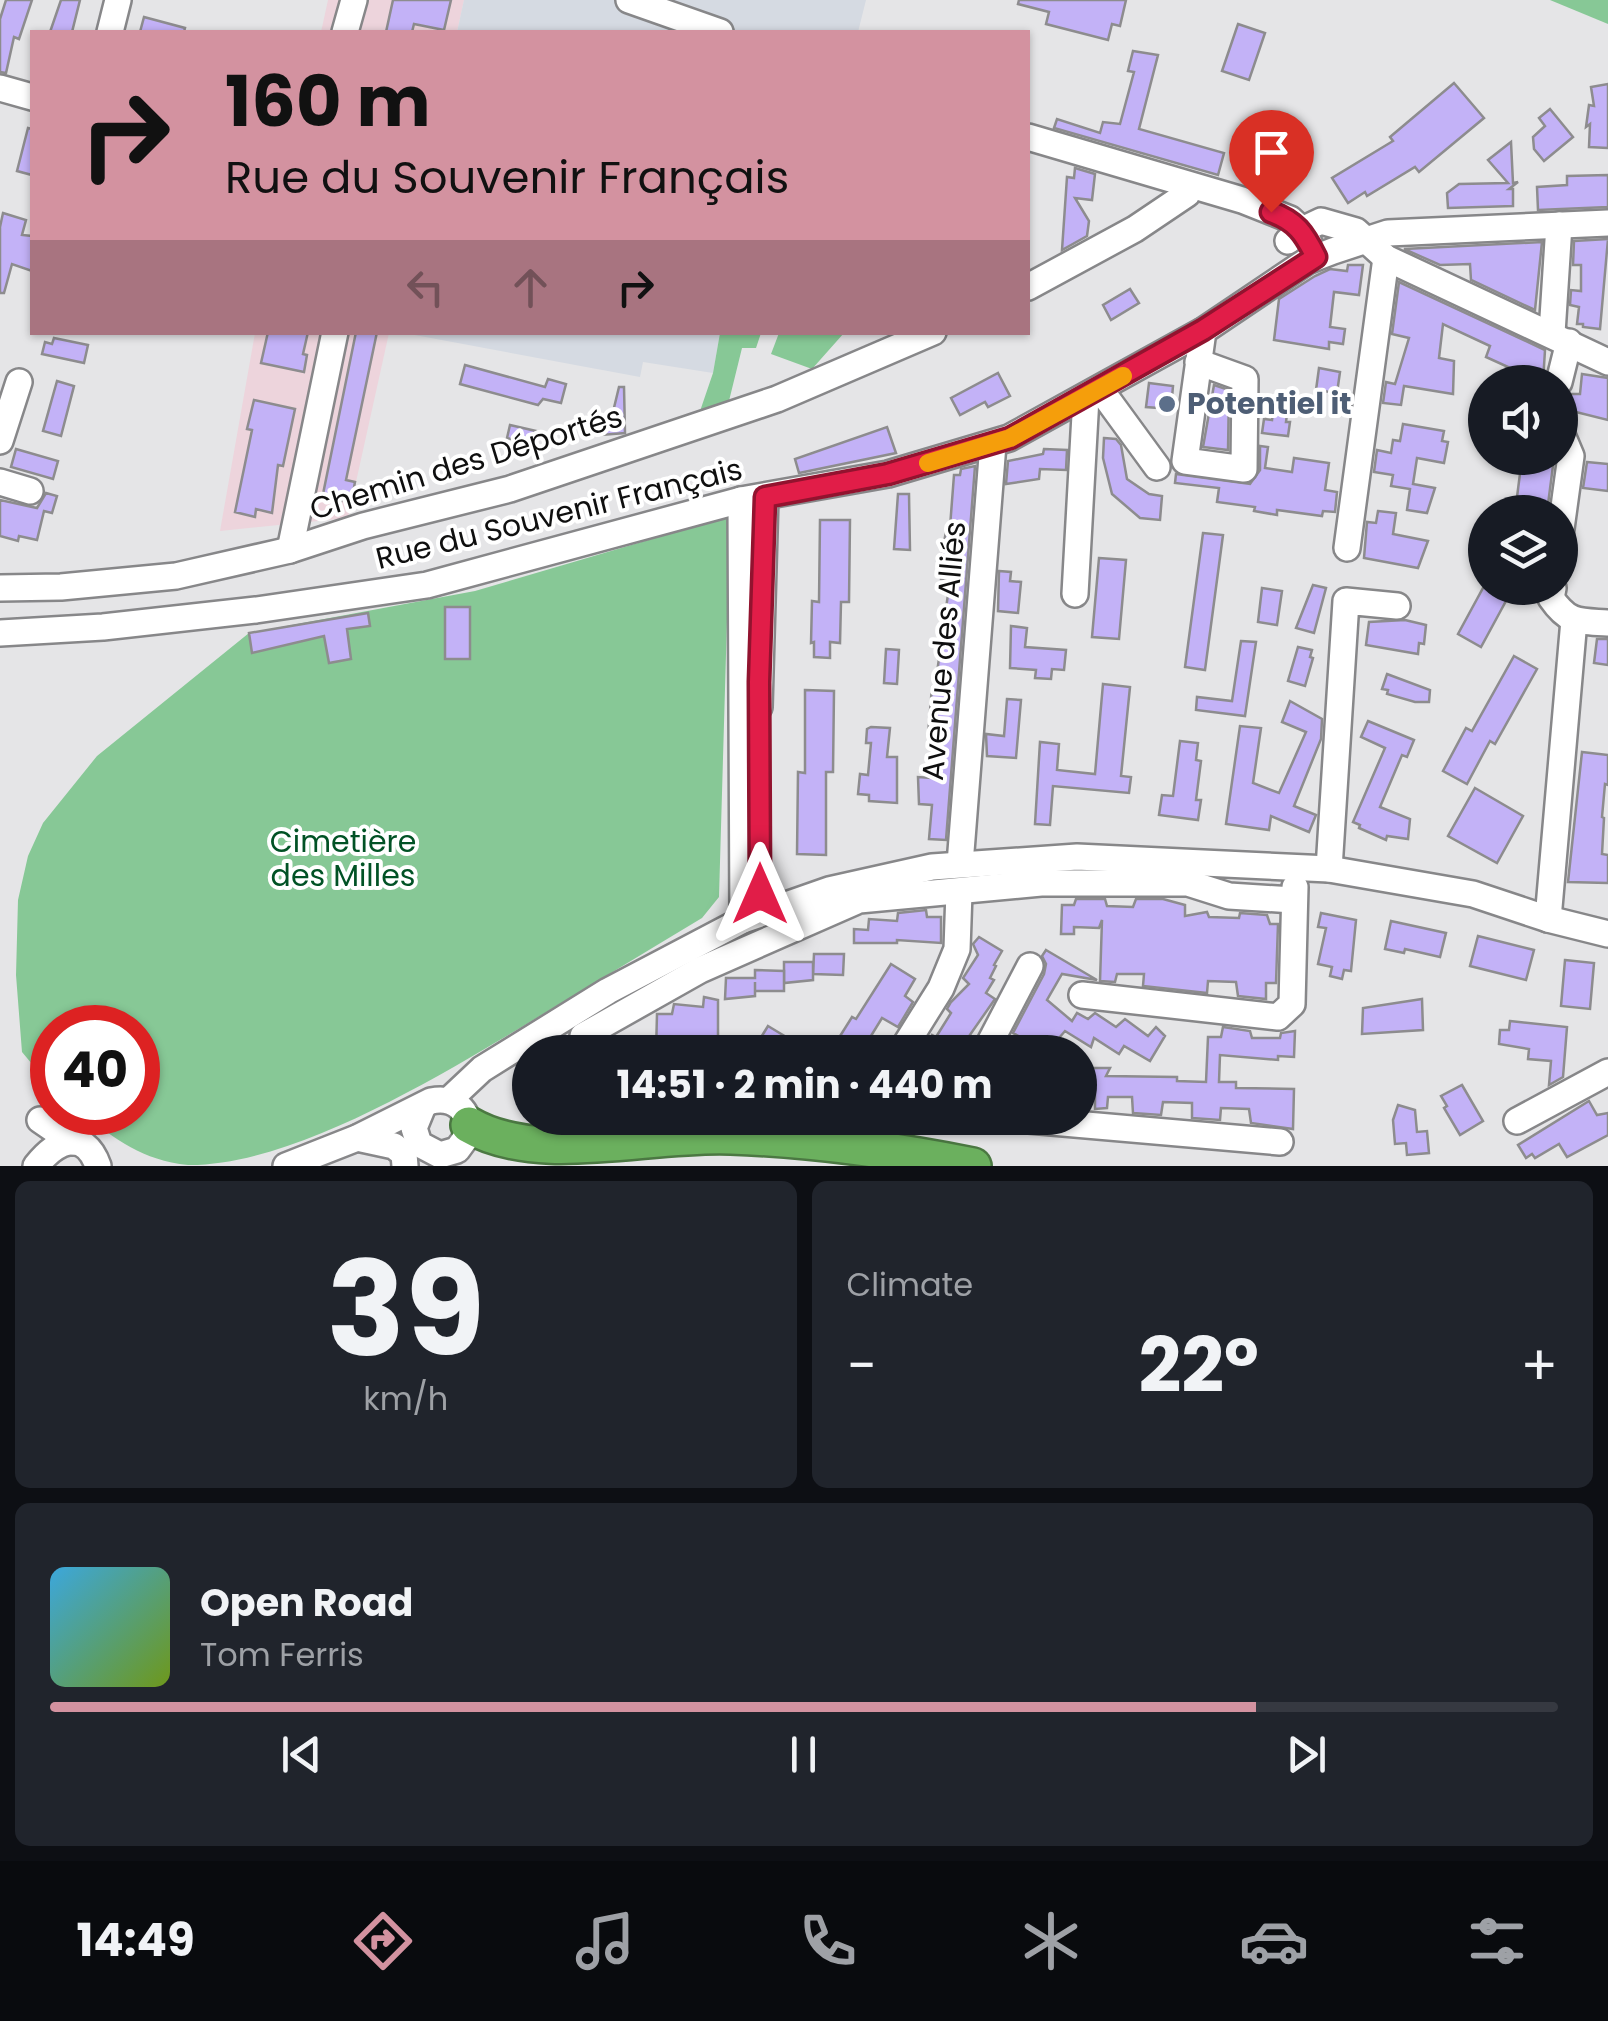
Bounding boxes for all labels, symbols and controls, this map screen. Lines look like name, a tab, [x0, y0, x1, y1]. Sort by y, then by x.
text: 160 m	[225, 52, 431, 151]
icon: right	[60, 70, 190, 200]
pin	[1229, 110, 1314, 213]
icon: arrive	[1244, 125, 1299, 180]
text: Rue du Souvenir Français	[225, 146, 789, 209]
icon: left	[398, 260, 453, 315]
icon: ahead	[503, 260, 558, 315]
icon: right	[608, 260, 663, 315]
map controls	[1468, 365, 1578, 605]
button: sound	[1468, 365, 1578, 475]
place label: Potentiel it	[1187, 382, 1351, 425]
marker: Potentiel it	[1156, 393, 1178, 415]
street label: Chemin des Déportés	[304, 394, 627, 531]
street label: Rue du Souvenir Français	[371, 447, 747, 580]
button: layers	[1468, 495, 1578, 605]
street label: Avenue des Alliés	[911, 520, 976, 782]
park label: Cimetière des Milles	[270, 820, 416, 897]
position arrow	[708, 842, 812, 946]
speed limit sign: 40	[30, 1005, 160, 1135]
text: 14:51 · 2 min · 440 m	[616, 1058, 993, 1111]
text: 39	[326, 1218, 485, 1401]
text: Climate	[847, 1262, 973, 1307]
text: 22°	[1138, 1313, 1259, 1418]
text: −	[847, 1327, 877, 1404]
text: +	[1520, 1327, 1558, 1404]
text: km/h	[363, 1376, 448, 1421]
text: Open Road	[200, 1576, 413, 1629]
text: Tom Ferris	[200, 1632, 364, 1677]
icon: previous	[274, 1727, 329, 1782]
icon: pause	[776, 1727, 831, 1782]
icon: next	[1279, 1727, 1334, 1782]
icon: directions	[348, 1906, 418, 1976]
icon: music	[570, 1906, 640, 1976]
icon: phone	[793, 1906, 863, 1976]
icon: climate	[1016, 1906, 1086, 1976]
icon: car	[1239, 1906, 1309, 1976]
icon: filters	[1462, 1906, 1532, 1976]
text: 14:49	[76, 1909, 195, 1972]

